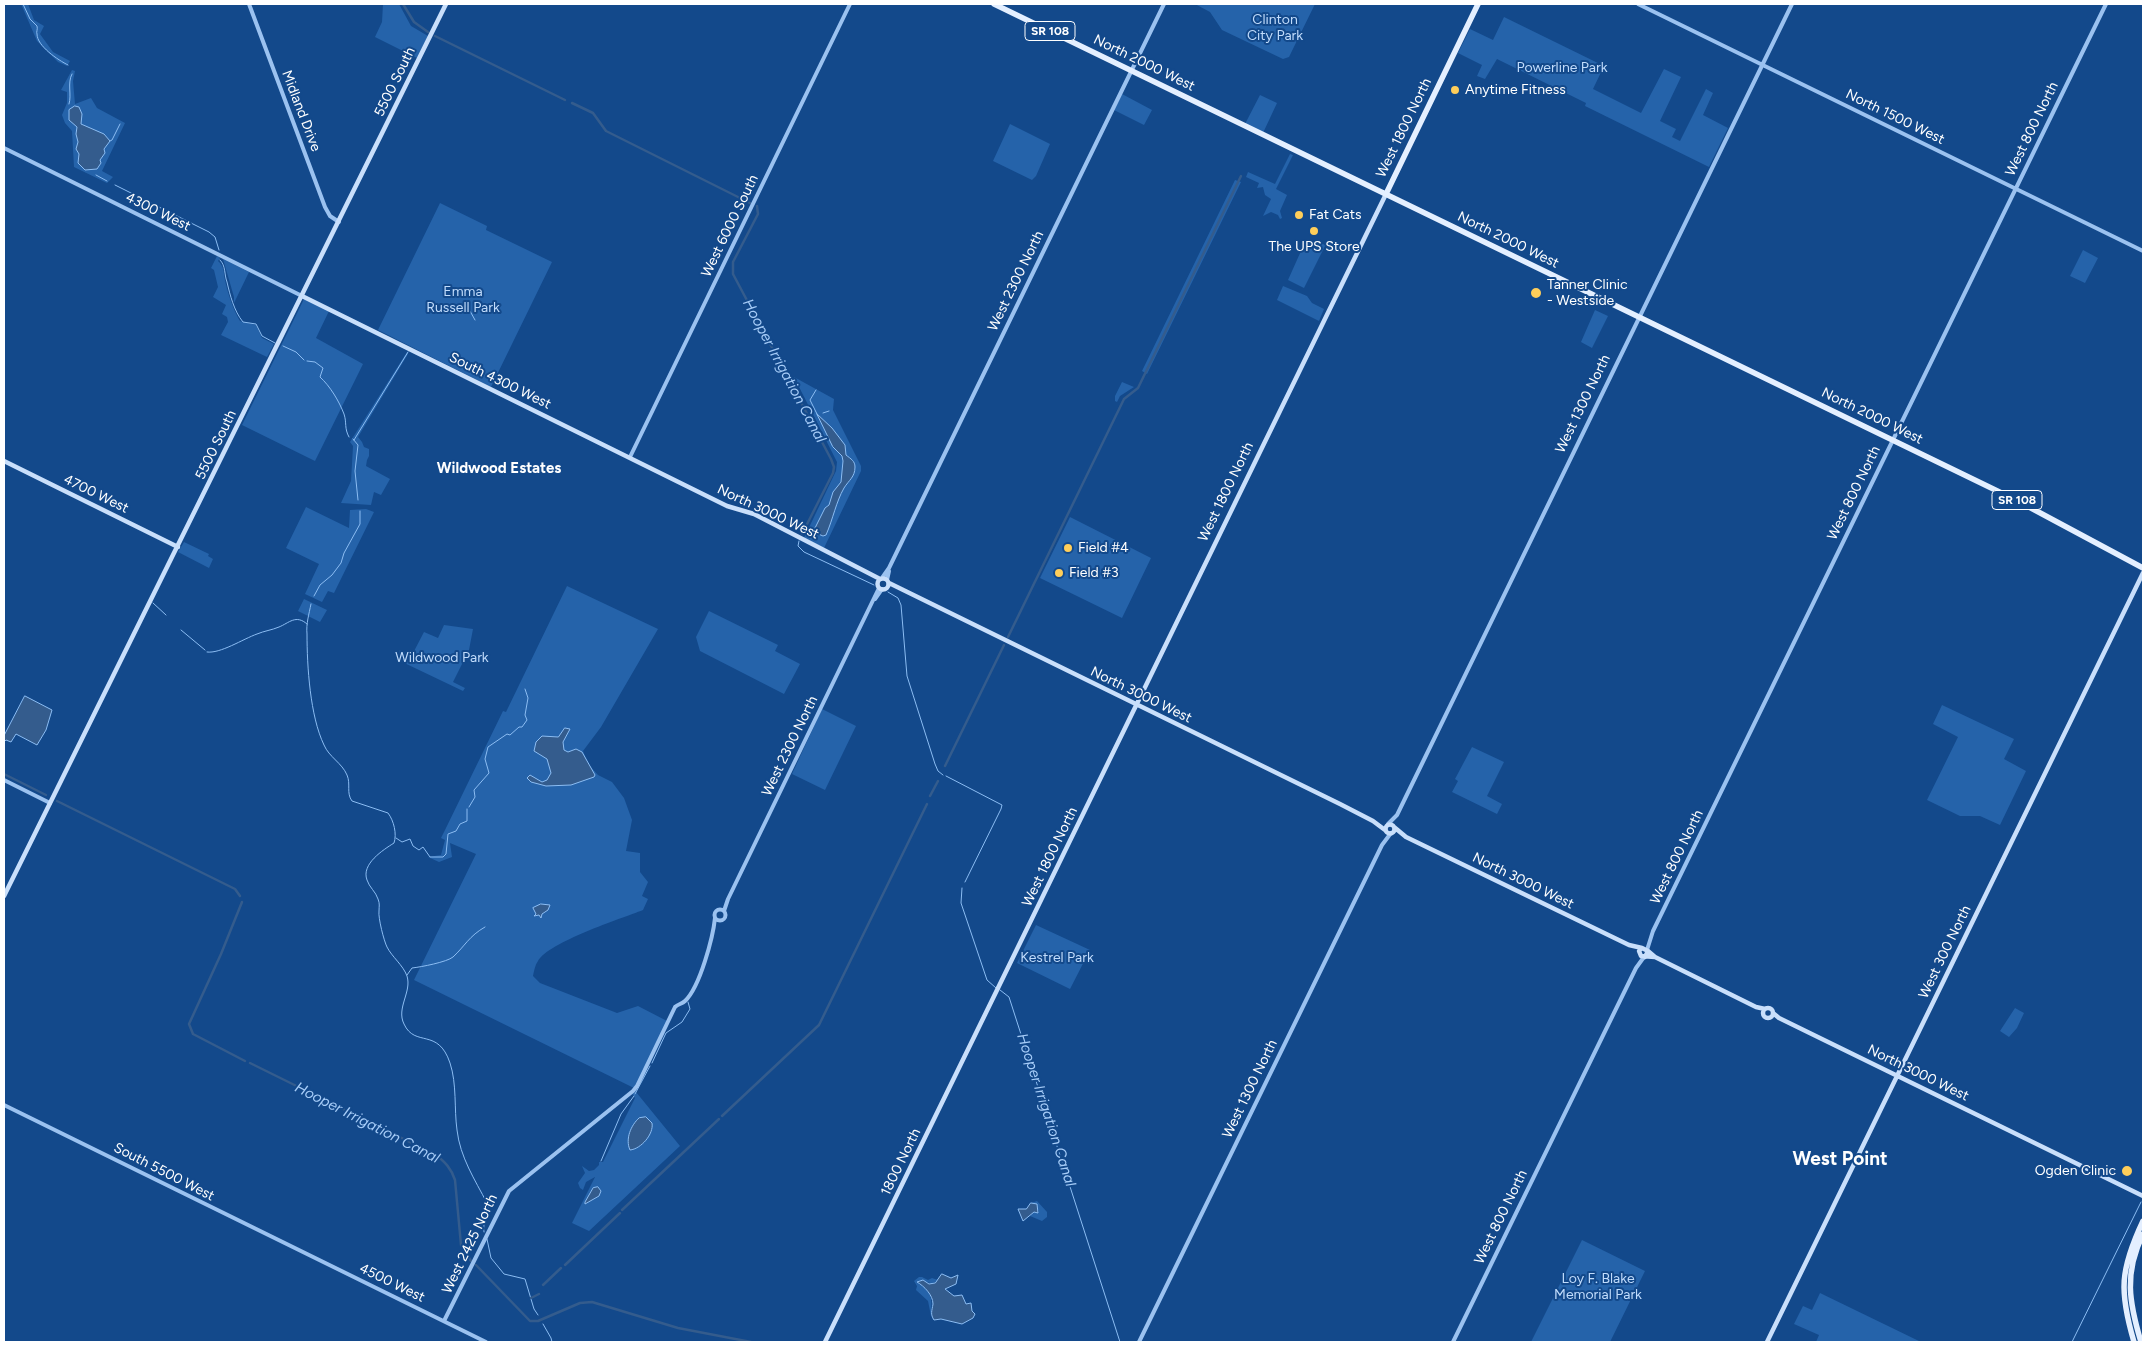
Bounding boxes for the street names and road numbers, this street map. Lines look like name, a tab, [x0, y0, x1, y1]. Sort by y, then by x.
road number: SR 108	[1025, 22, 1075, 40]
street label: North 2000 West	[1091, 31, 1197, 95]
street label: 5500 South	[371, 45, 419, 119]
street label: Midland Drive	[278, 68, 324, 154]
street label: West 1800 North	[1373, 76, 1435, 180]
street label: West 800 North	[2002, 79, 2062, 179]
street label: North 1500 West	[1843, 86, 1947, 148]
street label: West 6000 South	[698, 172, 762, 280]
street label: 4300 West	[123, 189, 193, 235]
street label: North 2000 West	[1455, 208, 1561, 272]
street label: West 2300 North	[984, 228, 1048, 334]
street label: South 4300 West	[446, 349, 554, 413]
street label: West 1300 North	[1552, 352, 1614, 456]
street label: North 2000 West	[1819, 384, 1925, 448]
street label: 5500 South	[192, 408, 240, 482]
street label: West 1800 North	[1195, 440, 1257, 544]
street label: West 800 North	[1824, 443, 1884, 543]
street label: 4700 West	[61, 471, 131, 517]
street label: North 3000 West	[714, 481, 822, 543]
road number: SR 108	[1992, 490, 2042, 510]
street label: North 3000 West	[1088, 663, 1194, 727]
street label: West 2300 North	[758, 693, 822, 799]
street label: West 1800 North	[1019, 805, 1081, 909]
street label: West 800 North	[1647, 807, 1707, 907]
street label: North 3000 West	[1470, 849, 1576, 913]
street label: West 300 North	[1915, 903, 1975, 1001]
street label: West 1300 North	[1219, 1037, 1281, 1141]
street label: North 3000 West	[1865, 1041, 1971, 1105]
street label: 1800 North	[878, 1126, 924, 1198]
street label: South 5500 West	[111, 1139, 217, 1205]
street label: West 800 North	[1471, 1167, 1531, 1267]
street label: West 2425 North	[439, 1192, 501, 1296]
street label: 4500 West	[357, 1260, 427, 1306]

